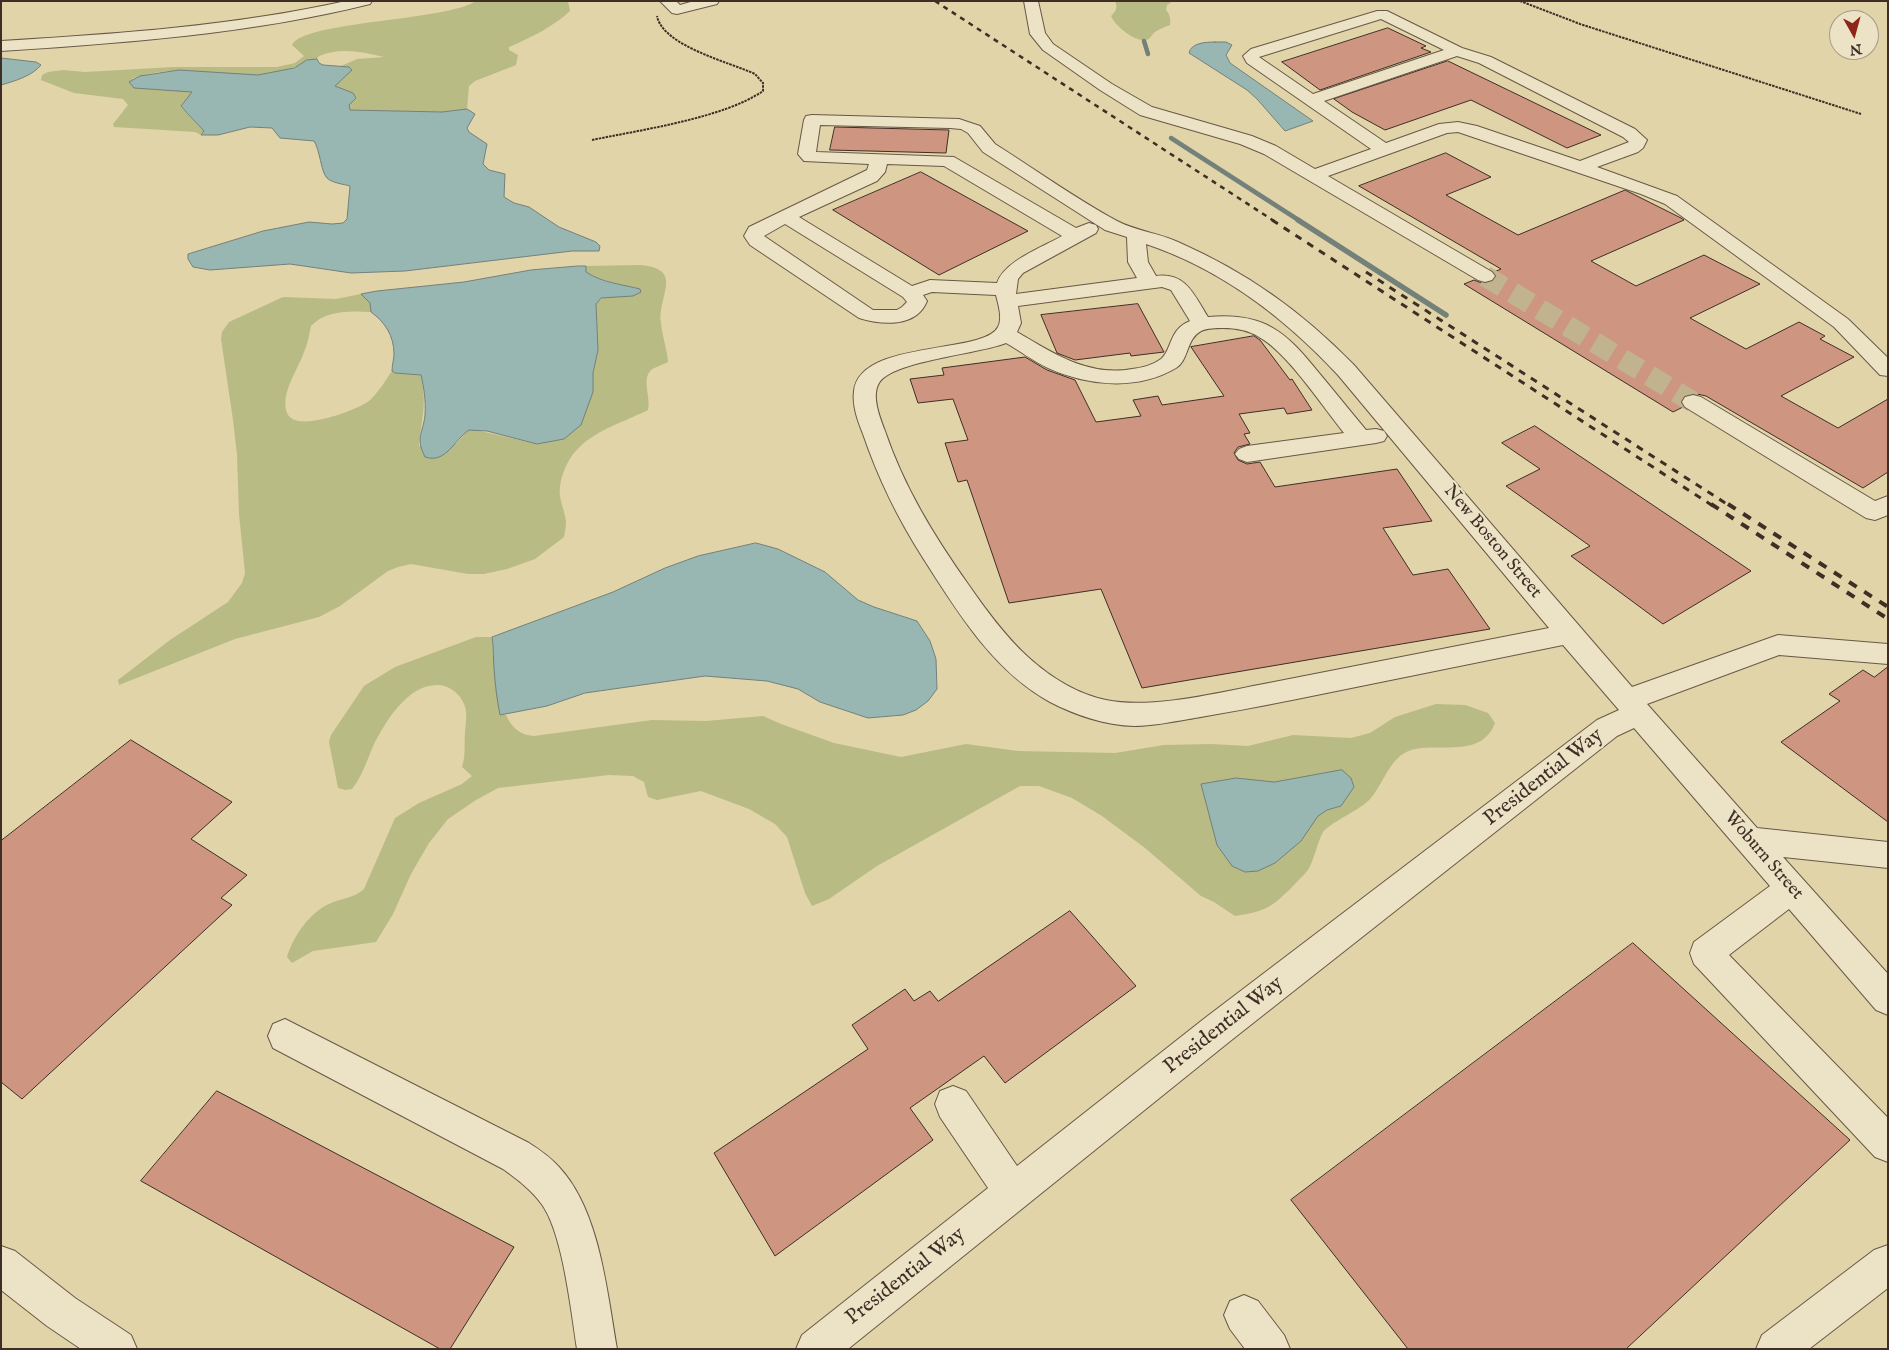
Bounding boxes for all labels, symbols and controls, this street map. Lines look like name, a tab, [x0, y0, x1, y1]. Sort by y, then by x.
north arrow	[1829, 10, 1879, 60]
text: N	[1849, 39, 1863, 59]
street label: New Boston Street	[1438, 481, 1546, 603]
street label: Presidential Way	[1479, 724, 1609, 832]
street label: Woburn Street	[1719, 808, 1807, 904]
street label: Presidential Way	[1159, 972, 1289, 1080]
street label: Presidential Way	[841, 1223, 971, 1331]

